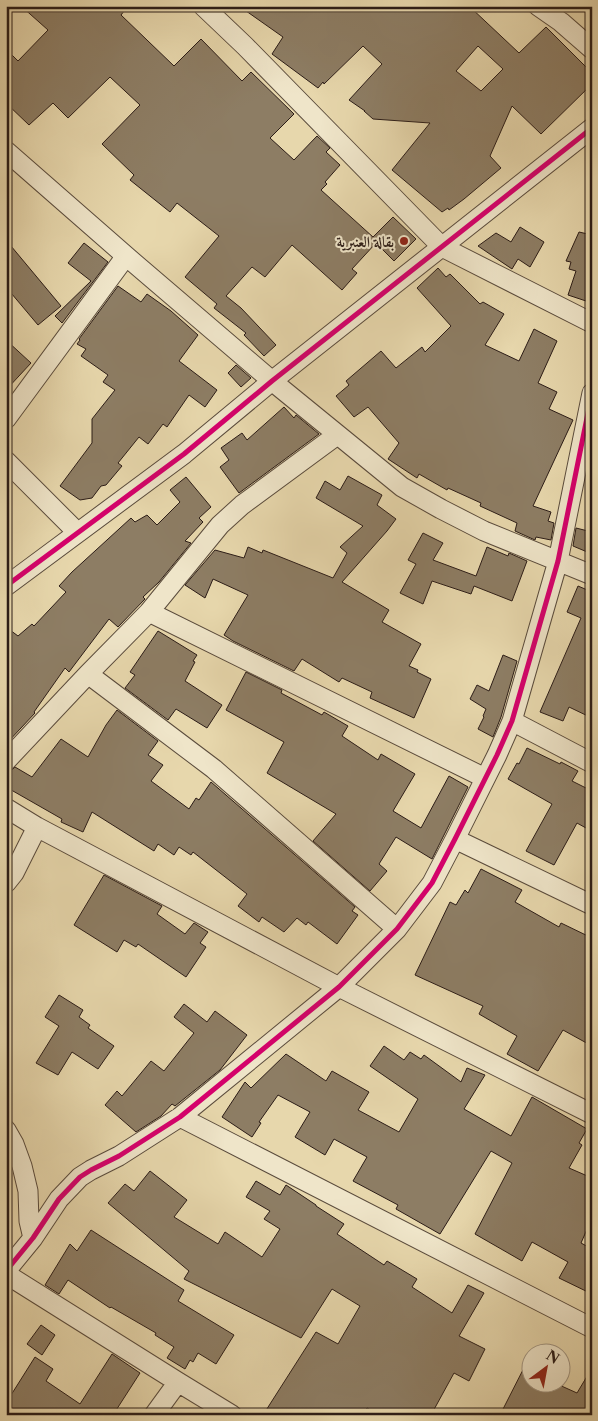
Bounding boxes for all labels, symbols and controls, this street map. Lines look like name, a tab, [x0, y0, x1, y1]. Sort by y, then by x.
place label: بقالة العنبرية	[336, 232, 394, 251]
marker: بقالة العنبرية	[398, 235, 410, 247]
north arrow	[520, 1344, 570, 1394]
text: N	[543, 1346, 563, 1368]

